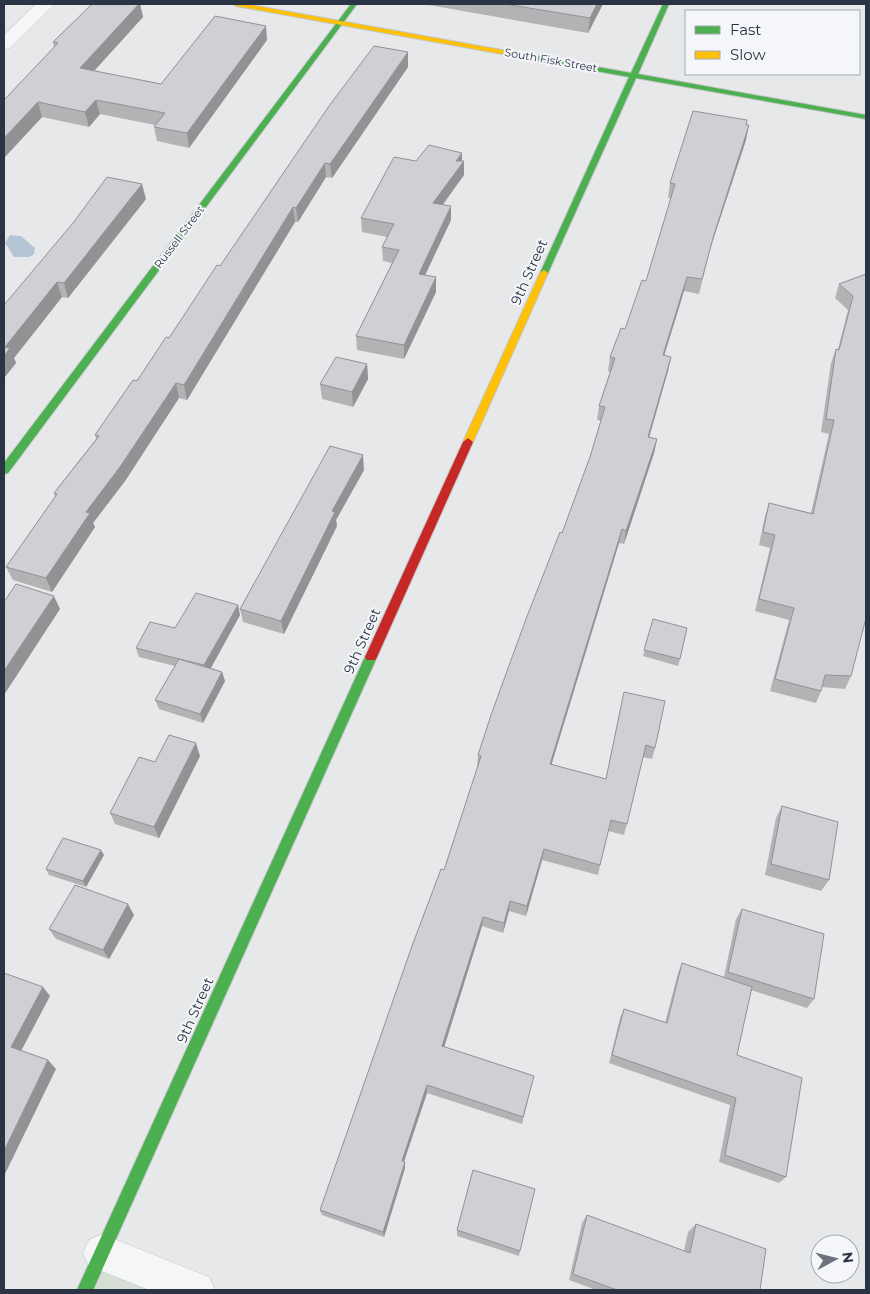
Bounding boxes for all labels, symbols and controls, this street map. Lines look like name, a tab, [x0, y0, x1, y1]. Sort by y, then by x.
legend	[685, 10, 860, 75]
text: Fast	[730, 20, 761, 39]
street label: South Fisk Street	[504, 45, 599, 75]
text: Slow	[730, 45, 766, 64]
street label: Russell Street	[151, 202, 207, 271]
street label: 9th Street	[507, 236, 552, 308]
street label: 9th Street	[340, 605, 385, 677]
street label: 9th Street	[173, 974, 218, 1046]
north arrow	[810, 1234, 860, 1284]
text: N	[838, 1251, 858, 1264]

